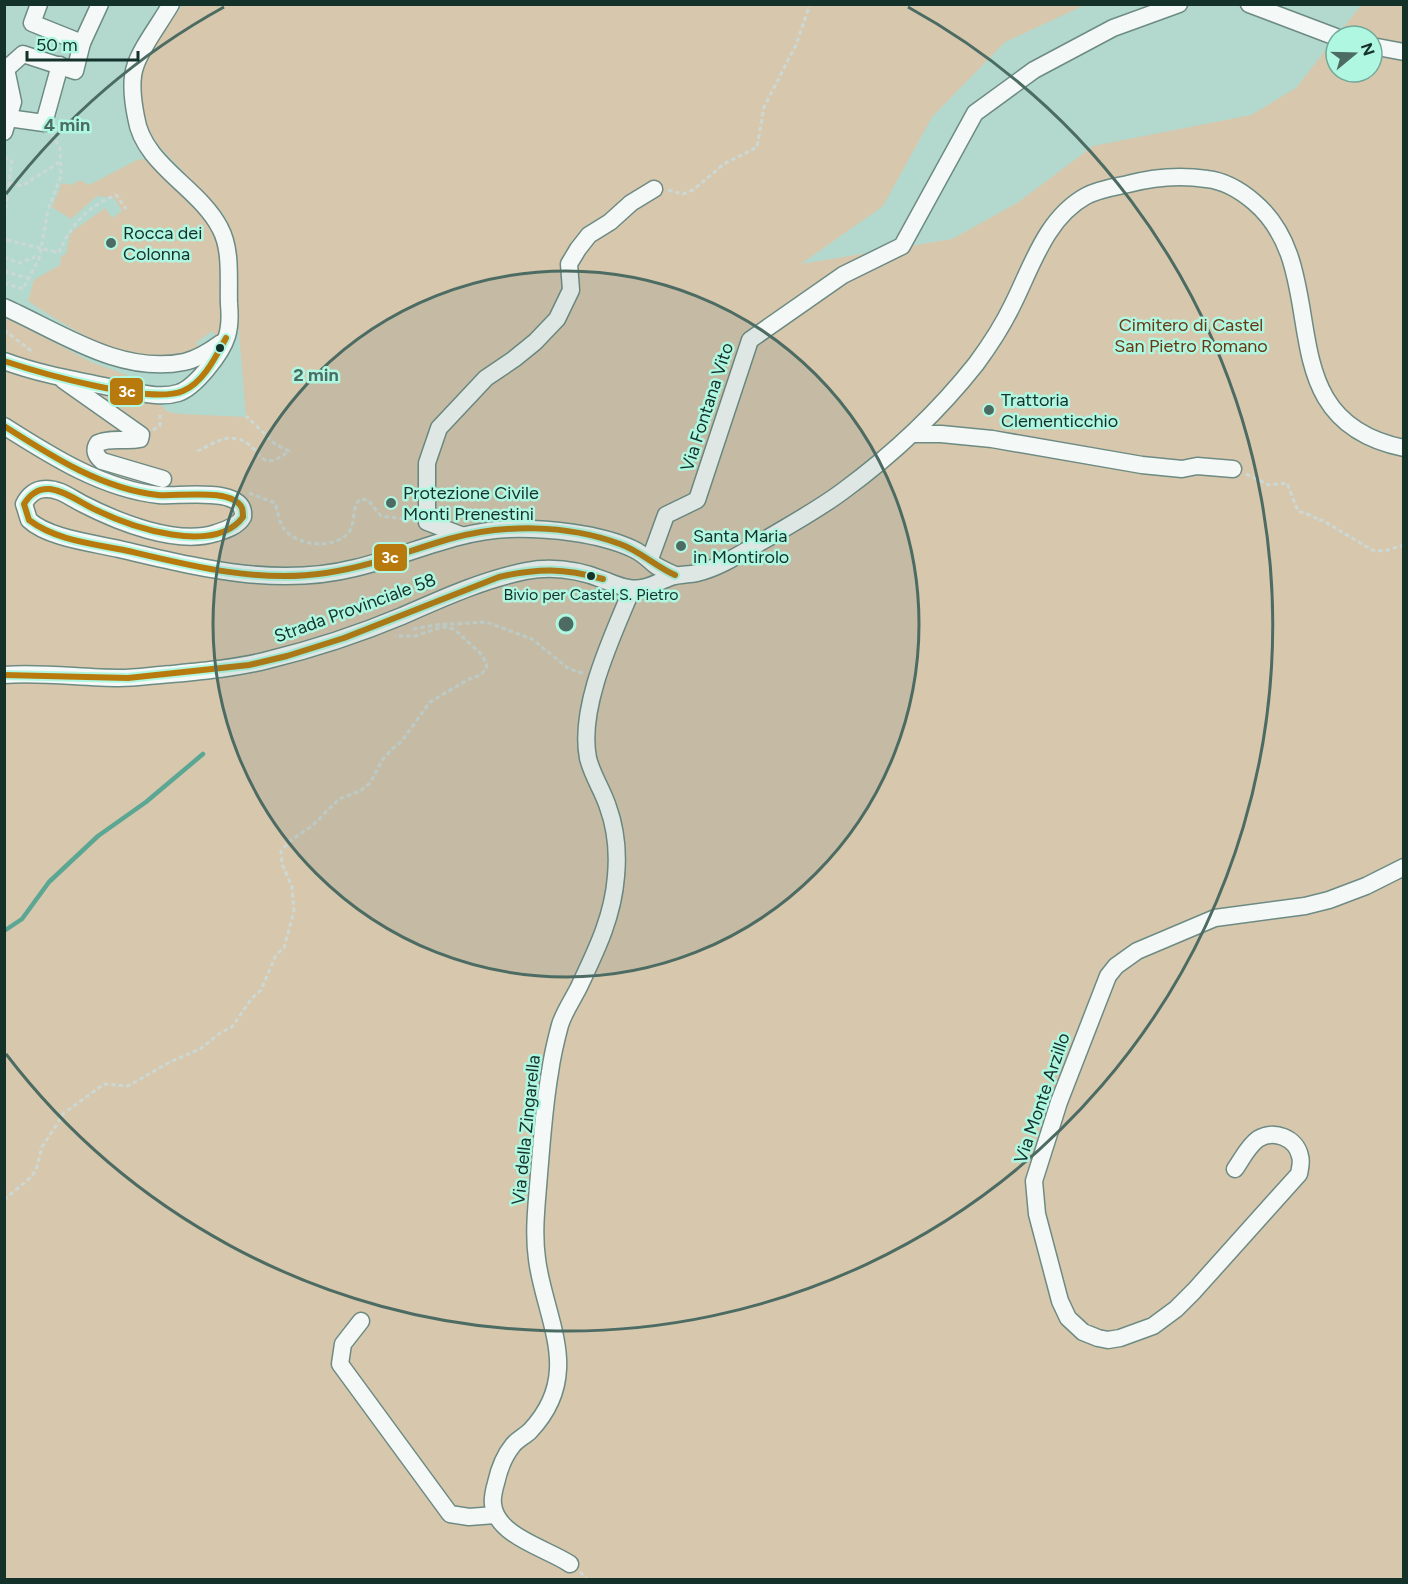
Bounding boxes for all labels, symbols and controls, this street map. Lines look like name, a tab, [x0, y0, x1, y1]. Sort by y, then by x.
scale bar	[27, 24, 138, 62]
north arrow	[1324, 24, 1384, 84]
text: 50 m	[36, 34, 78, 56]
text: N	[1357, 40, 1379, 58]
text: 4 min	[44, 114, 90, 136]
place label: Rocca dei Colonna	[123, 222, 202, 265]
marker: Rocca dei Colonna	[104, 236, 118, 250]
park label: Cimitero di Castel San Pietro Romano	[1114, 314, 1268, 357]
street label: Via Fontana Vito	[676, 340, 738, 474]
unlabelled marker	[214, 342, 226, 354]
text: 2 min	[293, 364, 339, 386]
line badge: 3c	[109, 377, 144, 406]
text: 3c	[118, 382, 136, 401]
place label: Trattoria Clementicchio	[1001, 389, 1118, 432]
marker: Trattoria Clementicchio	[982, 403, 996, 417]
place label: Protezione Civile Monti Prenestini	[403, 482, 539, 525]
marker: Protezione Civile Monti Prenestini	[384, 496, 398, 510]
place label: Santa Maria in Montirolo	[693, 525, 789, 568]
marker: Santa Maria in Montirolo	[674, 539, 688, 553]
line badge: 3c	[373, 543, 408, 572]
text: 3c	[381, 548, 399, 567]
street label: Strada Provinciale 58	[271, 569, 439, 647]
marker: Bivio per Castel S. Pietro	[585, 570, 597, 582]
place label: Bivio per Castel S. Pietro	[503, 585, 679, 604]
centre of rings	[556, 614, 576, 634]
street label: Via Monte Arzillo	[1009, 1030, 1075, 1166]
street label: Via della Zingarella	[507, 1054, 545, 1206]

